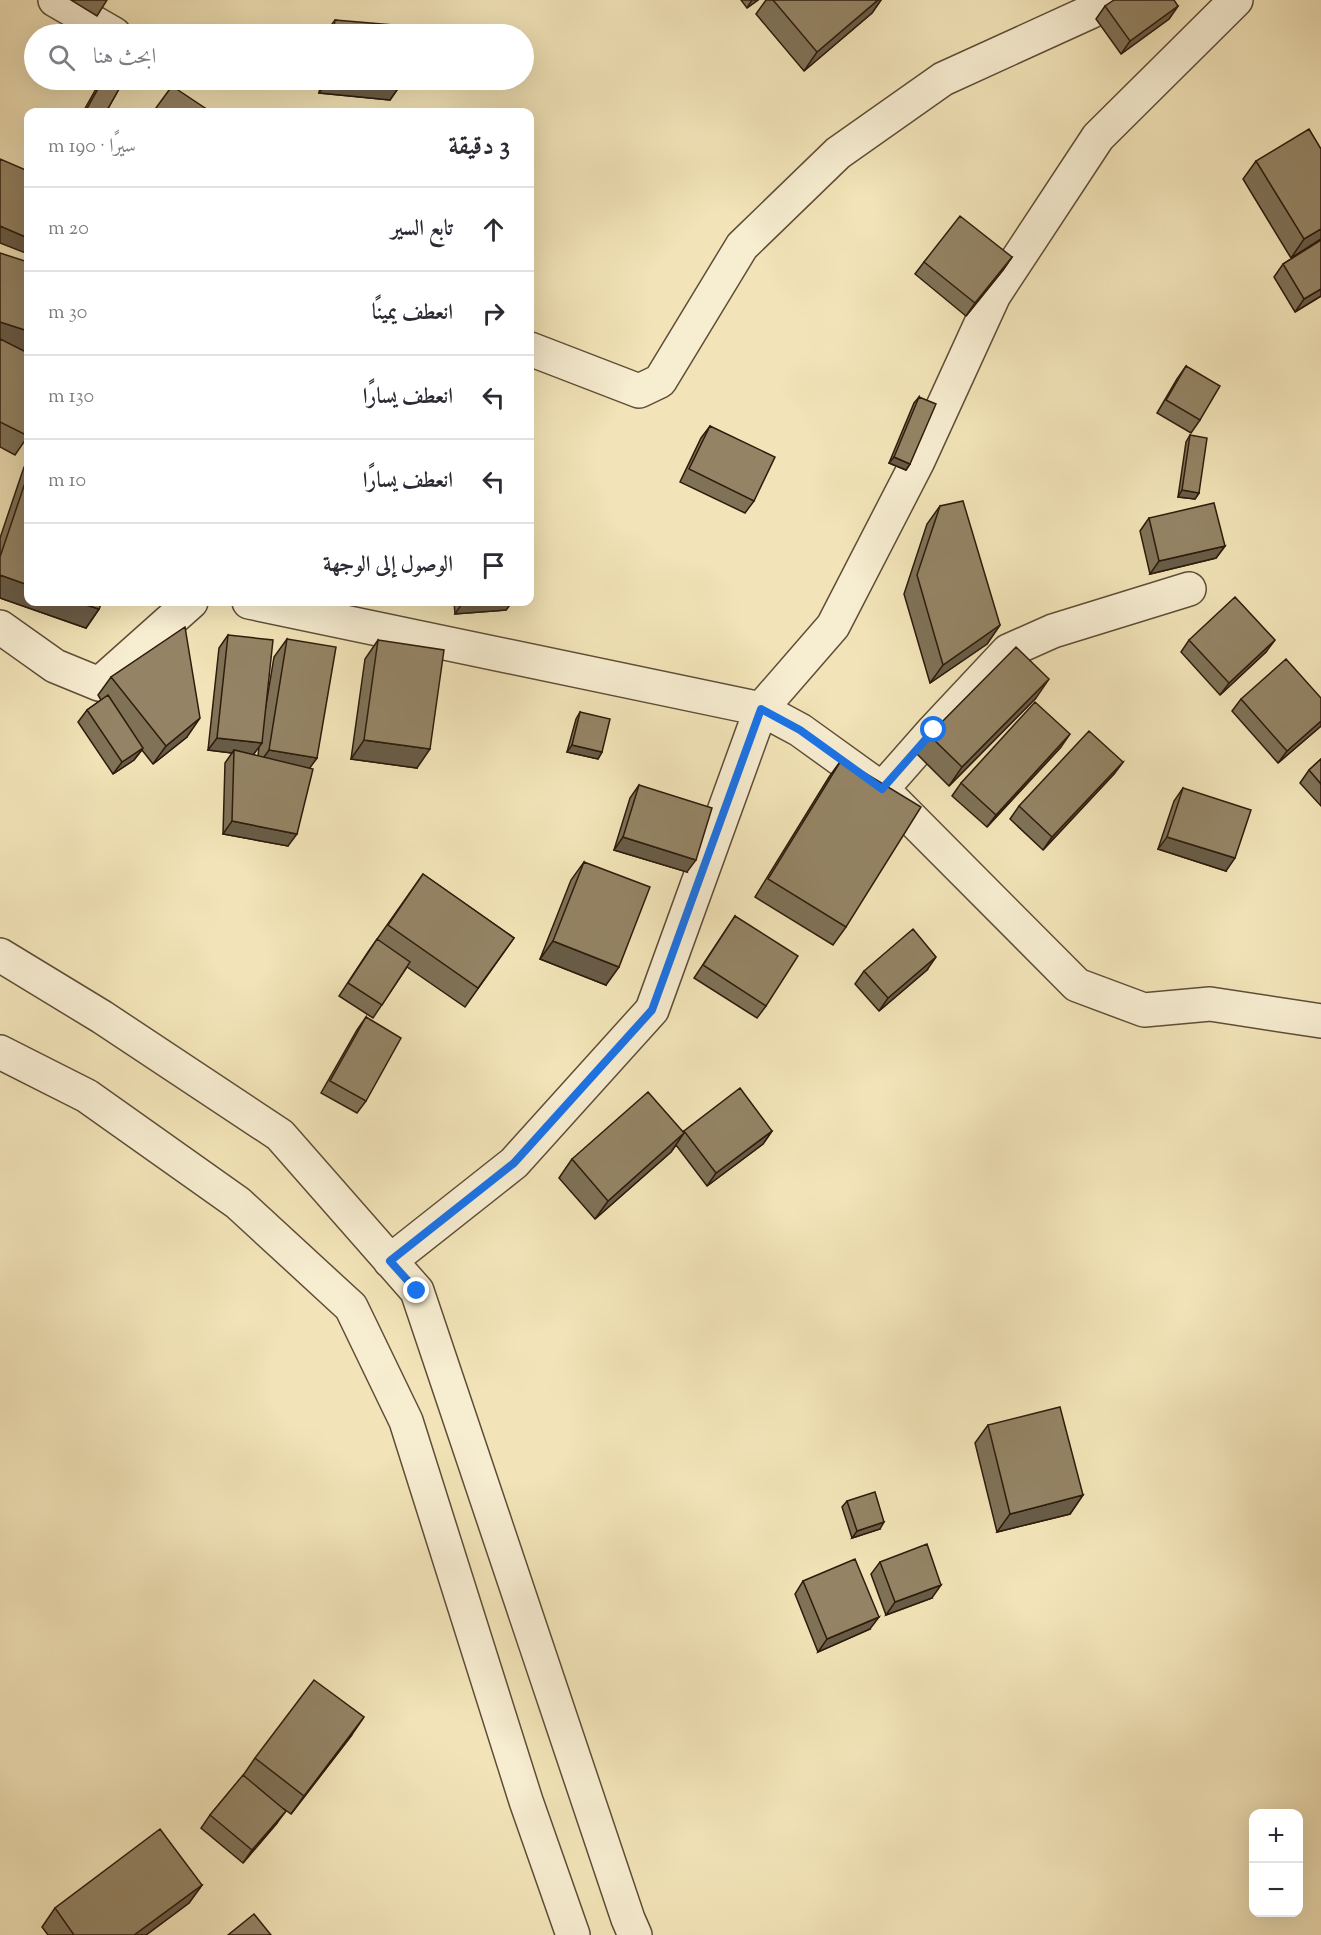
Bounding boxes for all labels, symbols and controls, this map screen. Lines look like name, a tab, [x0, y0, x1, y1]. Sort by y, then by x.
search box	[24, 24, 534, 90]
icon: search	[45, 41, 78, 74]
text: ابحث هنا	[93, 42, 156, 74]
text: 3 دقيقة	[449, 129, 510, 166]
text: سيرًا · 190 m	[48, 133, 136, 162]
icon: ahead	[477, 213, 510, 246]
text: تابع السير	[391, 214, 453, 246]
text: 20 m	[48, 215, 89, 244]
icon: right	[477, 297, 510, 330]
text: انعطف يمينًا	[372, 298, 453, 330]
text: 30 m	[48, 299, 87, 328]
icon: left	[477, 381, 510, 414]
text: انعطف يسارًا	[363, 382, 453, 414]
text: 130 m	[48, 383, 94, 412]
icon: left	[477, 465, 510, 498]
text: انعطف يسارًا	[363, 466, 453, 498]
text: 10 m	[48, 467, 86, 496]
icon: arrive	[477, 549, 510, 582]
text: الوصول إلى الوجهة	[323, 550, 453, 582]
route start	[920, 716, 946, 742]
route end	[403, 1277, 429, 1303]
map controls	[1249, 1809, 1303, 1917]
button: +	[1249, 1809, 1303, 1863]
button: −	[1249, 1863, 1303, 1917]

